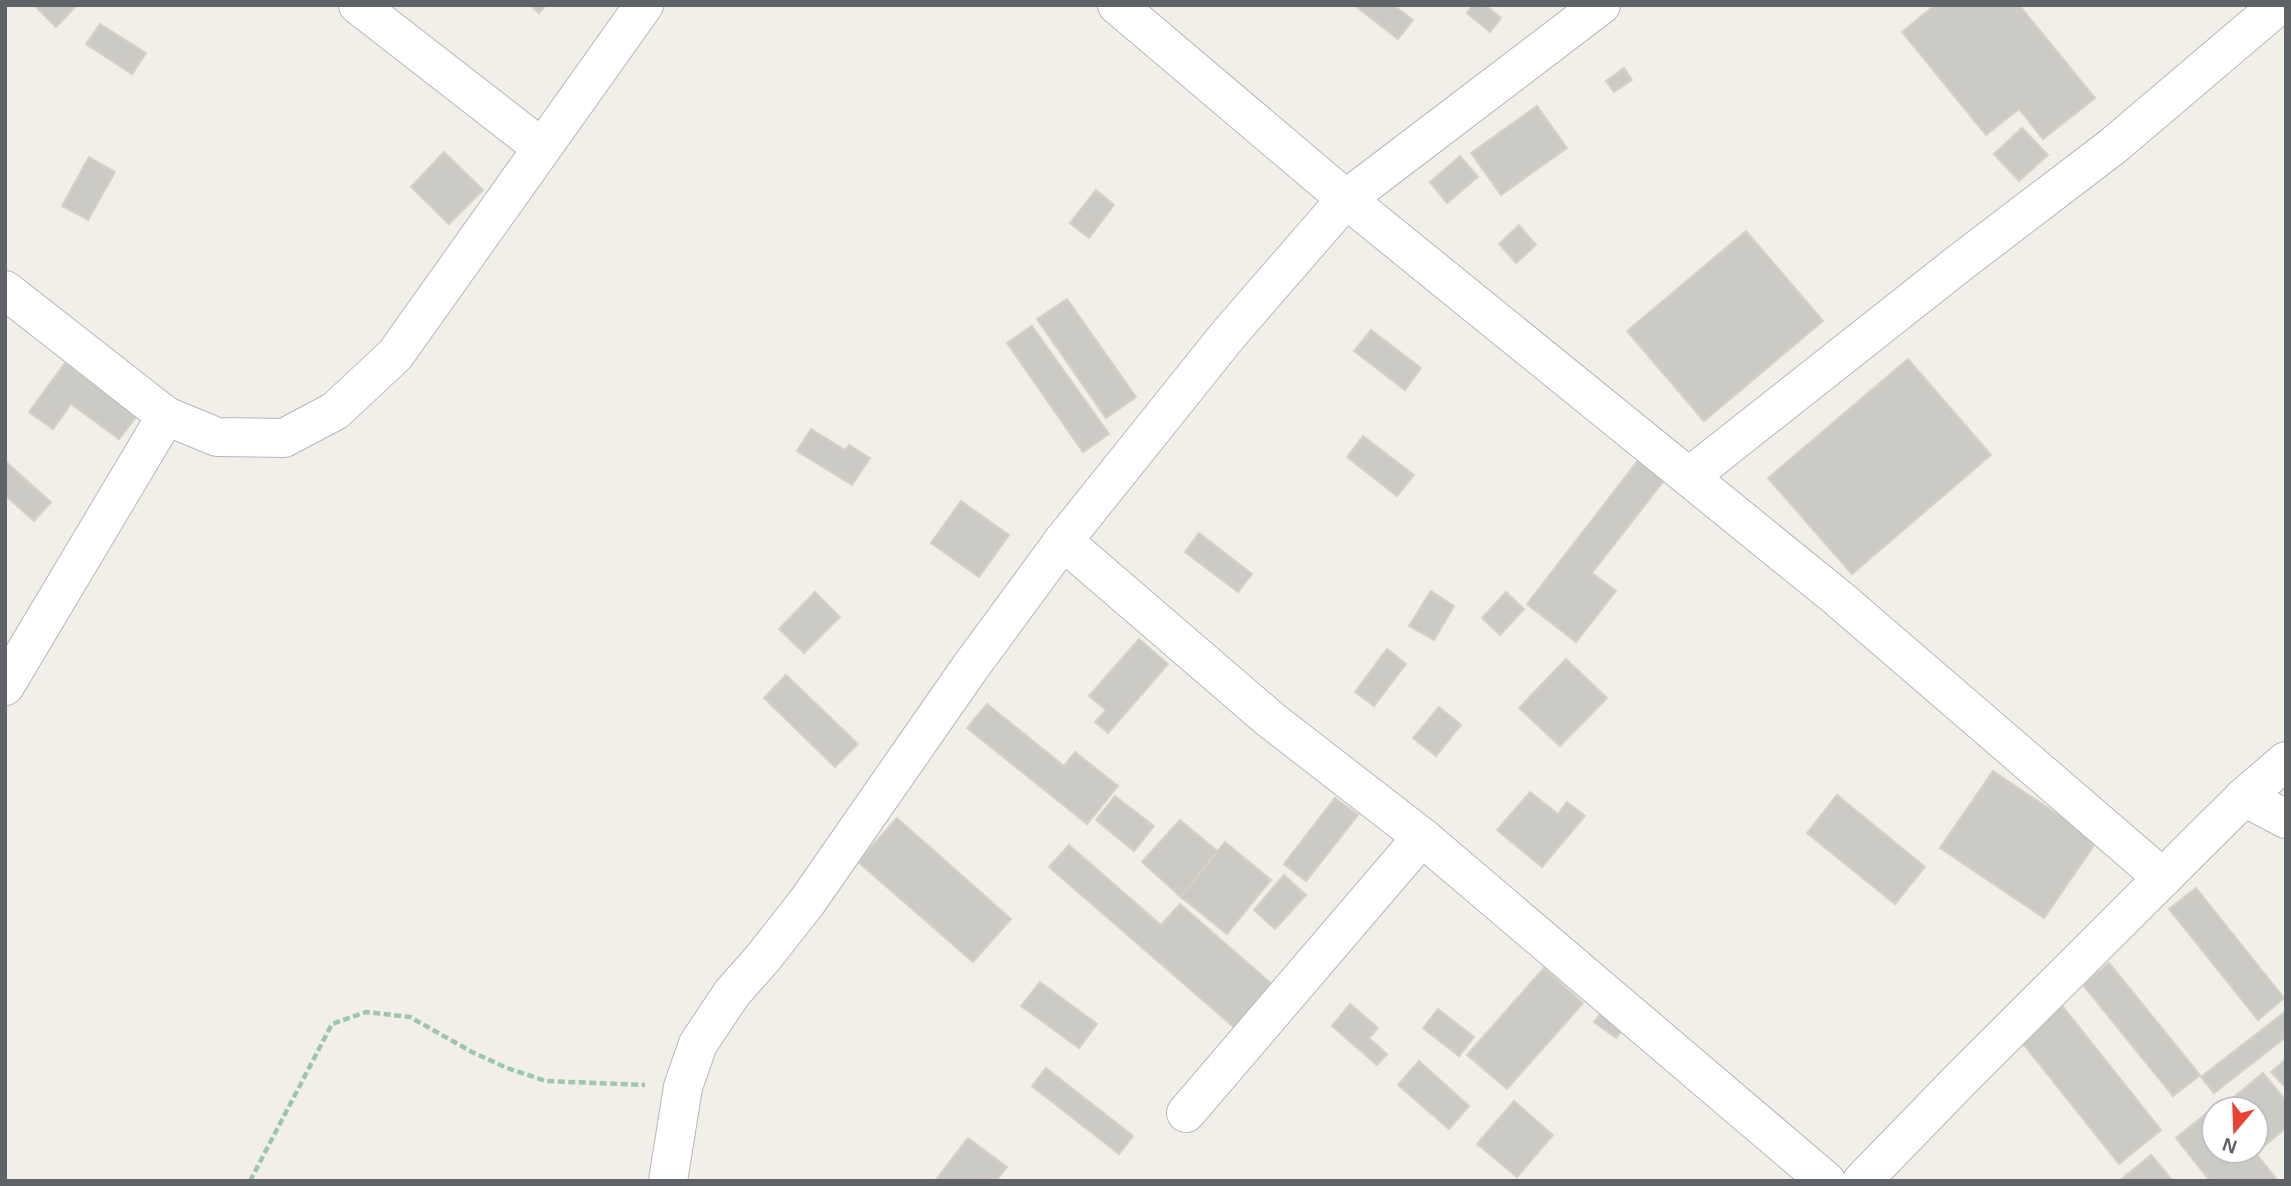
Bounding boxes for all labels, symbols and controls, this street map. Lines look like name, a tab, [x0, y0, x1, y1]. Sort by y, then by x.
north arrow	[2200, 1095, 2270, 1165]
text: N	[2220, 1133, 2240, 1158]

